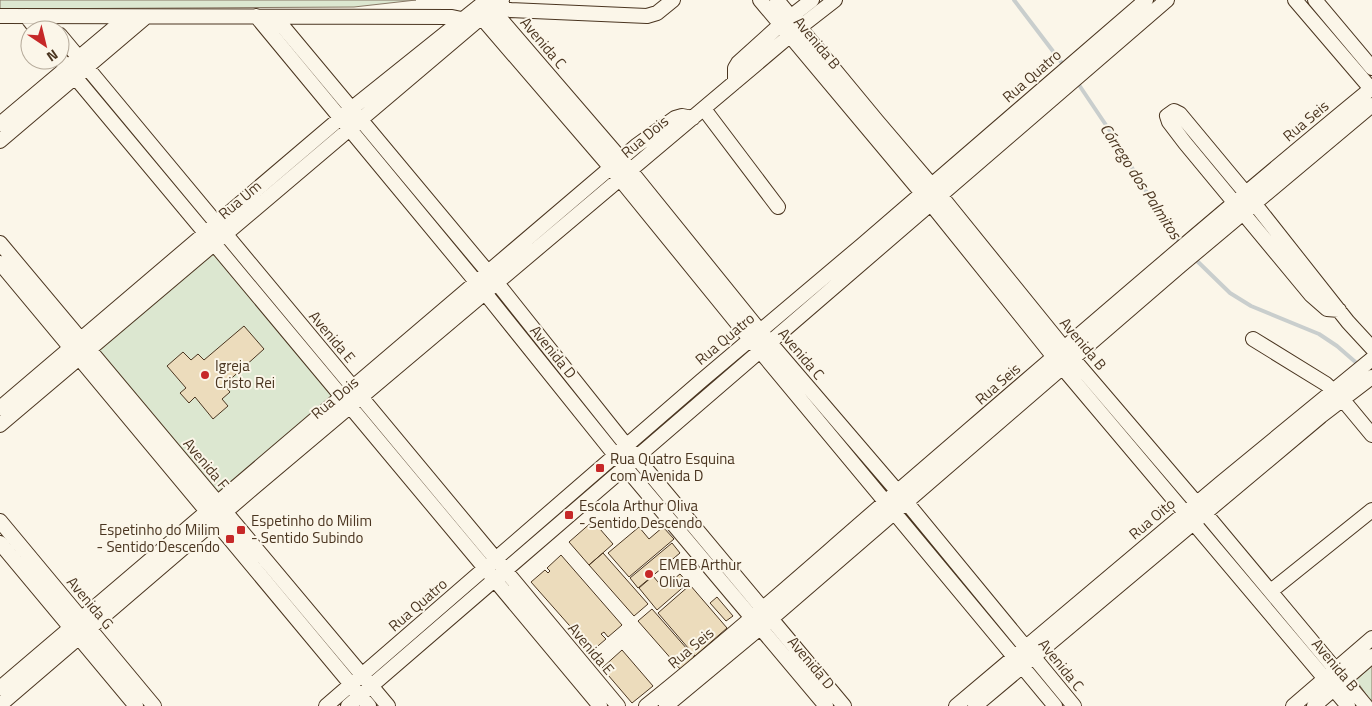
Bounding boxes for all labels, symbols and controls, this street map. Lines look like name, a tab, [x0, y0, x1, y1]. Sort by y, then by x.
street label: Avenida B	[788, 11, 846, 74]
street label: Avenida C	[515, 12, 572, 74]
north arrow	[20, 20, 70, 70]
street label: Rua Quatro	[997, 43, 1066, 108]
text: N	[43, 45, 63, 67]
street label: Rua Seis	[1278, 94, 1334, 147]
street label: Rua Dois	[616, 110, 673, 163]
water label: Córrego dos Palmitos	[1094, 118, 1188, 245]
street label: Rua Um	[213, 175, 266, 225]
street label: Avenida E	[304, 306, 361, 368]
street label: Rua Quatro	[690, 307, 760, 370]
street label: Avenida B	[1054, 312, 1112, 375]
street label: Avenida D	[525, 320, 582, 383]
street label: Avenida C	[773, 323, 830, 385]
place label: Igreja Cristo Rei	[215, 354, 275, 394]
street label: Rua Seis	[970, 357, 1026, 410]
marker: Igreja Cristo Rei	[199, 369, 211, 381]
street label: Rua Dois	[306, 371, 363, 424]
street label: Avenida F	[178, 433, 235, 495]
place label: Rua Quatro Esquina com Avenida D	[610, 447, 735, 487]
marker: Rua Quatro Esquina com Avenida D	[594, 462, 606, 474]
street label: Rua Oito	[1123, 492, 1180, 545]
place label: Escola Arthur Oliva - Sentido Descendo	[579, 494, 703, 534]
place label: Espetinho do Milim - Sentido Subindo	[251, 509, 372, 549]
marker: Escola Arthur Oliva - Sentido Descendo	[563, 509, 575, 521]
place label: Espetinho do Milim - Sentido Descendo	[97, 518, 220, 558]
marker: Espetinho do Milim - Sentido Subindo	[235, 524, 247, 536]
marker: Espetinho do Milim - Sentido Descendo	[224, 533, 236, 545]
place label: EMEB Arthur Oliva	[659, 553, 741, 593]
marker: EMEB Arthur Oliva	[643, 568, 655, 580]
street label: Avenida G	[61, 571, 119, 634]
street label: Rua Quatro	[383, 572, 452, 637]
street label: Avenida E	[563, 618, 620, 680]
street label: Rua Seis	[663, 621, 719, 674]
street label: Avenida D	[782, 631, 840, 694]
street label: Avenida B	[1306, 633, 1364, 696]
street label: Avenida C	[1033, 634, 1090, 696]

